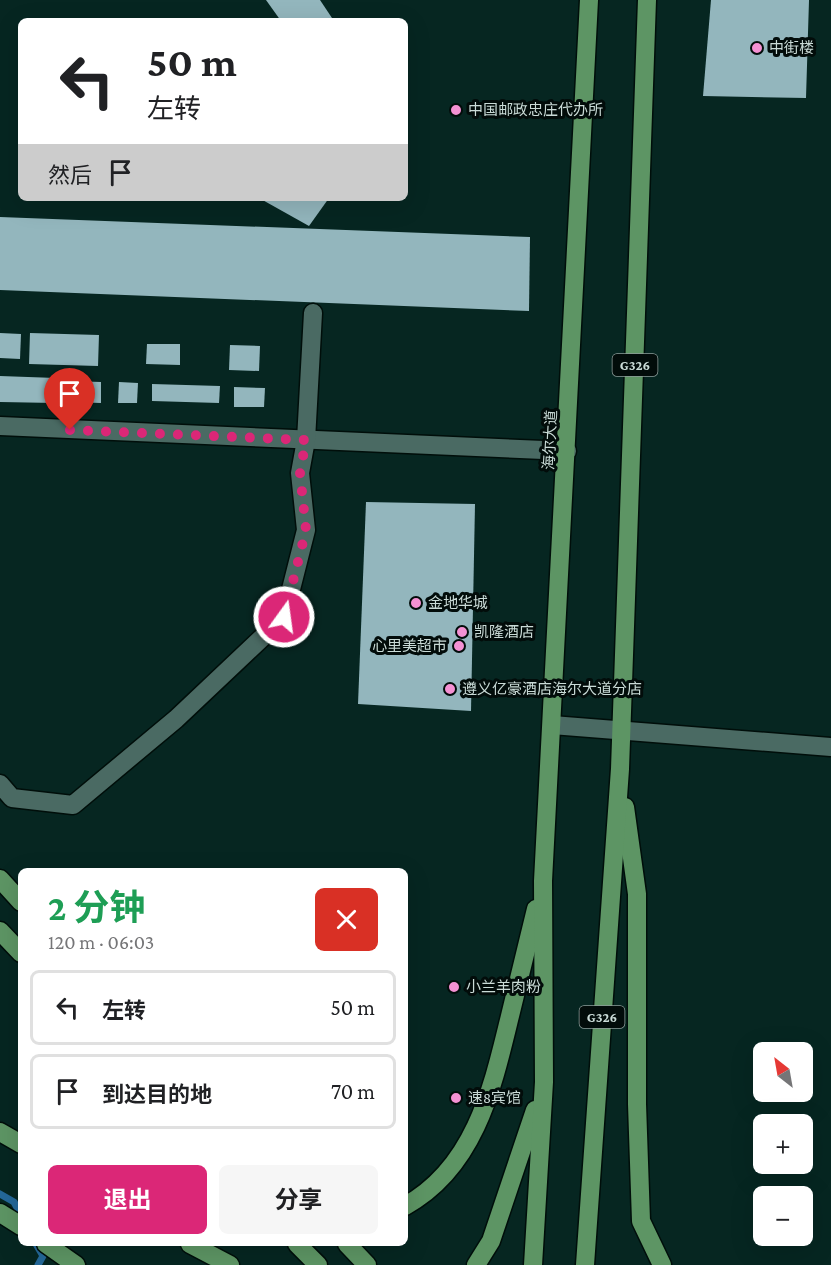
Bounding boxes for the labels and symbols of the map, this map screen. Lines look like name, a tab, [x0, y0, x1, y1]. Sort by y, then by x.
place label: 中街楼	[769, 40, 814, 56]
marker: 中街楼	[750, 41, 764, 55]
place label: 中国邮政忠庄代办所	[468, 101, 603, 118]
marker: 中国邮政忠庄代办所	[449, 103, 463, 117]
road number: G326	[612, 354, 658, 376]
pin	[44, 368, 95, 430]
street label: 海尔大道	[540, 410, 560, 470]
position arrow	[252, 585, 316, 649]
place label: 金地华城	[428, 594, 488, 611]
marker: 金地华城	[409, 596, 423, 610]
place label: 凯隆酒店	[474, 624, 534, 640]
marker: 凯隆酒店	[455, 625, 469, 639]
place label: 心里美超市	[372, 638, 447, 654]
marker: 心里美超市	[452, 639, 466, 653]
place label: 遵义亿豪酒店海尔大道分店	[462, 681, 642, 697]
marker: 遵义亿豪酒店海尔大道分店	[443, 682, 457, 696]
place label: 小兰羊肉粉	[466, 979, 541, 995]
marker: 小兰羊肉粉	[447, 980, 461, 994]
road number: G326	[580, 1006, 624, 1028]
north arrow	[753, 1042, 813, 1102]
place label: 速8宾馆	[468, 1090, 521, 1106]
marker: 速8宾馆	[449, 1091, 463, 1105]

